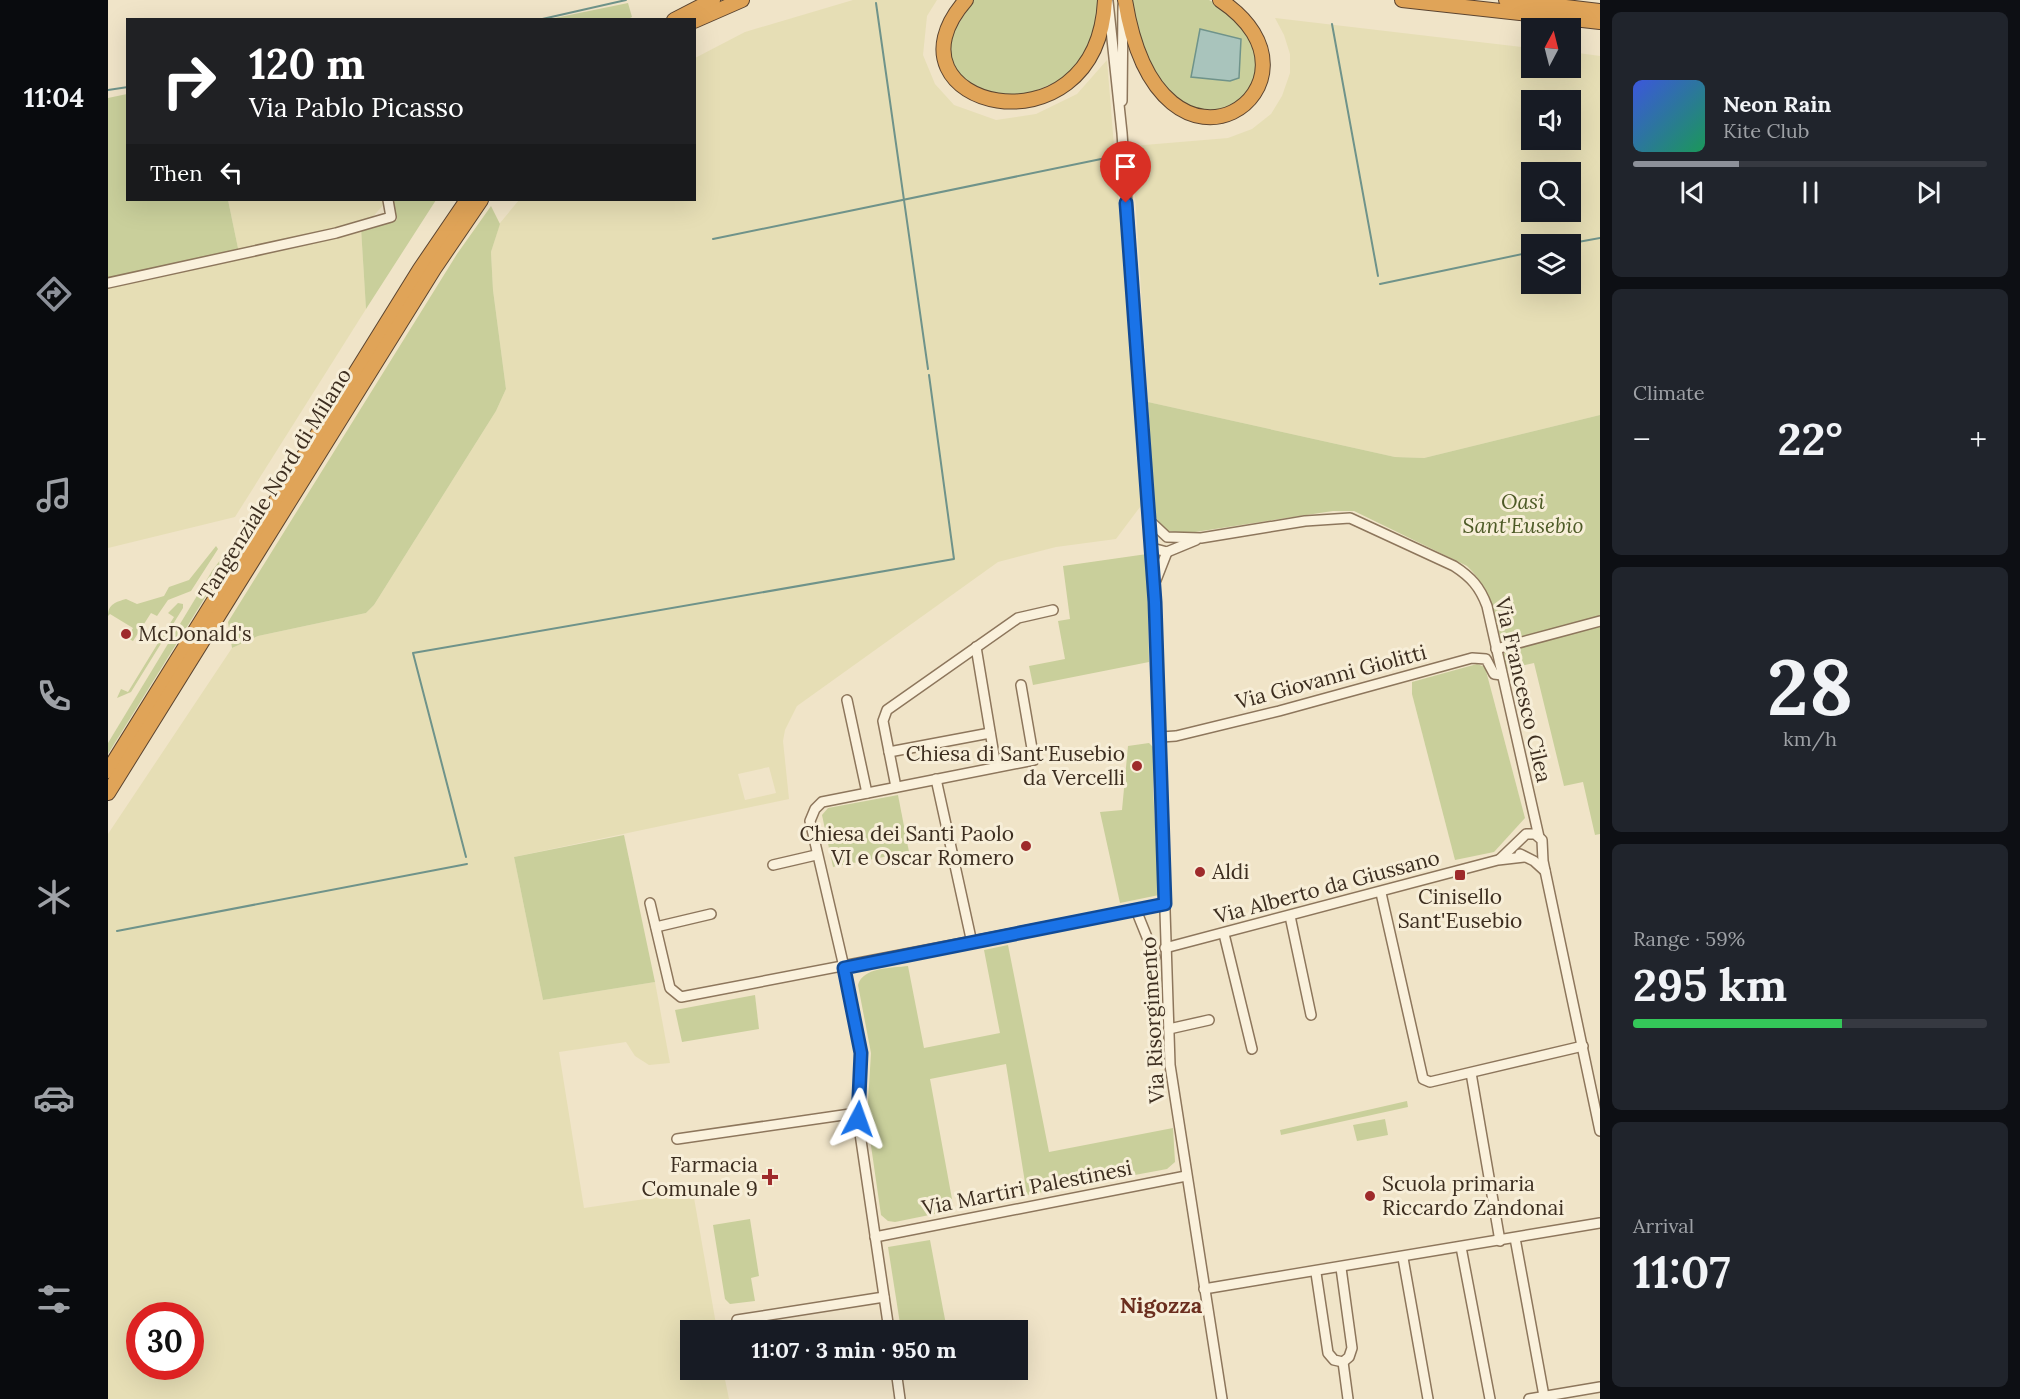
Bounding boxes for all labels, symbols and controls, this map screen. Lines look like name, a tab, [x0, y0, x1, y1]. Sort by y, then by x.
north arrow	[1521, 18, 1581, 78]
map controls	[1521, 18, 1581, 294]
text: 120 m	[249, 37, 365, 91]
icon: right	[150, 42, 228, 120]
text: 11:04	[24, 80, 84, 114]
text: Via Pablo Picasso	[249, 90, 464, 124]
button: sound	[1521, 90, 1581, 150]
text: Neon Rain	[1723, 90, 1831, 118]
text: Kite Club	[1723, 118, 1809, 143]
pin	[1100, 141, 1151, 203]
icon: arrive	[1109, 150, 1142, 183]
icon: left	[215, 156, 248, 189]
text: Then	[150, 159, 203, 187]
button: search	[1521, 162, 1581, 222]
icon: previous	[1676, 176, 1709, 209]
icon: pause	[1794, 176, 1827, 209]
icon: next	[1912, 176, 1945, 209]
button: layers	[1521, 234, 1581, 294]
icon: directions	[33, 273, 75, 315]
street label: Tangenziale Nord di Milano	[192, 363, 357, 605]
text: Climate	[1633, 380, 1705, 405]
text: 22°	[1777, 410, 1843, 467]
text: −	[1633, 418, 1651, 460]
text: +	[1969, 418, 1987, 460]
icon: music	[33, 474, 75, 516]
park label: Oasi Sant'Eusebio	[1463, 488, 1583, 539]
street label: Via Francesco Cilea	[1489, 594, 1558, 785]
place label: McDonald's	[138, 620, 252, 647]
marker: McDonald's	[119, 627, 133, 641]
text: 28	[1767, 637, 1853, 736]
street label: Via Giovanni Giolitti	[1232, 638, 1429, 715]
icon: phone	[33, 675, 75, 717]
text: km/h	[1783, 726, 1837, 751]
place label: Chiesa di Sant'Eusebio da Vercelli	[906, 740, 1125, 791]
marker: Chiesa di Sant'Eusebio da Vercelli	[1130, 759, 1144, 773]
place label: Chiesa dei Santi Paolo VI e Oscar Romero	[799, 820, 1014, 871]
marker: Chiesa dei Santi Paolo VI e Oscar Romero	[1019, 839, 1033, 853]
street label: Via Alberto da Giussano	[1210, 843, 1442, 930]
place label: Aldi	[1211, 858, 1249, 885]
marker: Aldi	[1193, 865, 1207, 879]
marker: Cinisello Sant'Eusebio	[1453, 868, 1467, 882]
icon: climate	[33, 876, 75, 918]
place label: Cinisello Sant'Eusebio	[1398, 883, 1522, 934]
text: Range · 59%	[1633, 926, 1745, 951]
street label: Via Risorgimento	[1135, 936, 1170, 1105]
text: 295 km	[1633, 956, 1787, 1013]
icon: car	[33, 1077, 75, 1119]
position arrow	[826, 1087, 890, 1151]
place label: Farmacia Comunale 9	[641, 1151, 758, 1202]
street label: Via Martiri Palestinesi	[919, 1154, 1134, 1221]
marker: Farmacia Comunale 9	[763, 1170, 777, 1184]
place label: Scuola primaria Riccardo Zandonai	[1382, 1170, 1564, 1221]
marker: Scuola primaria Riccardo Zandonai	[1363, 1189, 1377, 1203]
text: Arrival	[1633, 1213, 1694, 1238]
text: 11:07	[1633, 1243, 1731, 1300]
icon: filters	[33, 1278, 75, 1320]
district label: Nigozza	[1120, 1291, 1203, 1319]
speed limit sign: 30	[126, 1302, 204, 1380]
text: 11:07 · 3 min · 950 m	[752, 1336, 956, 1364]

